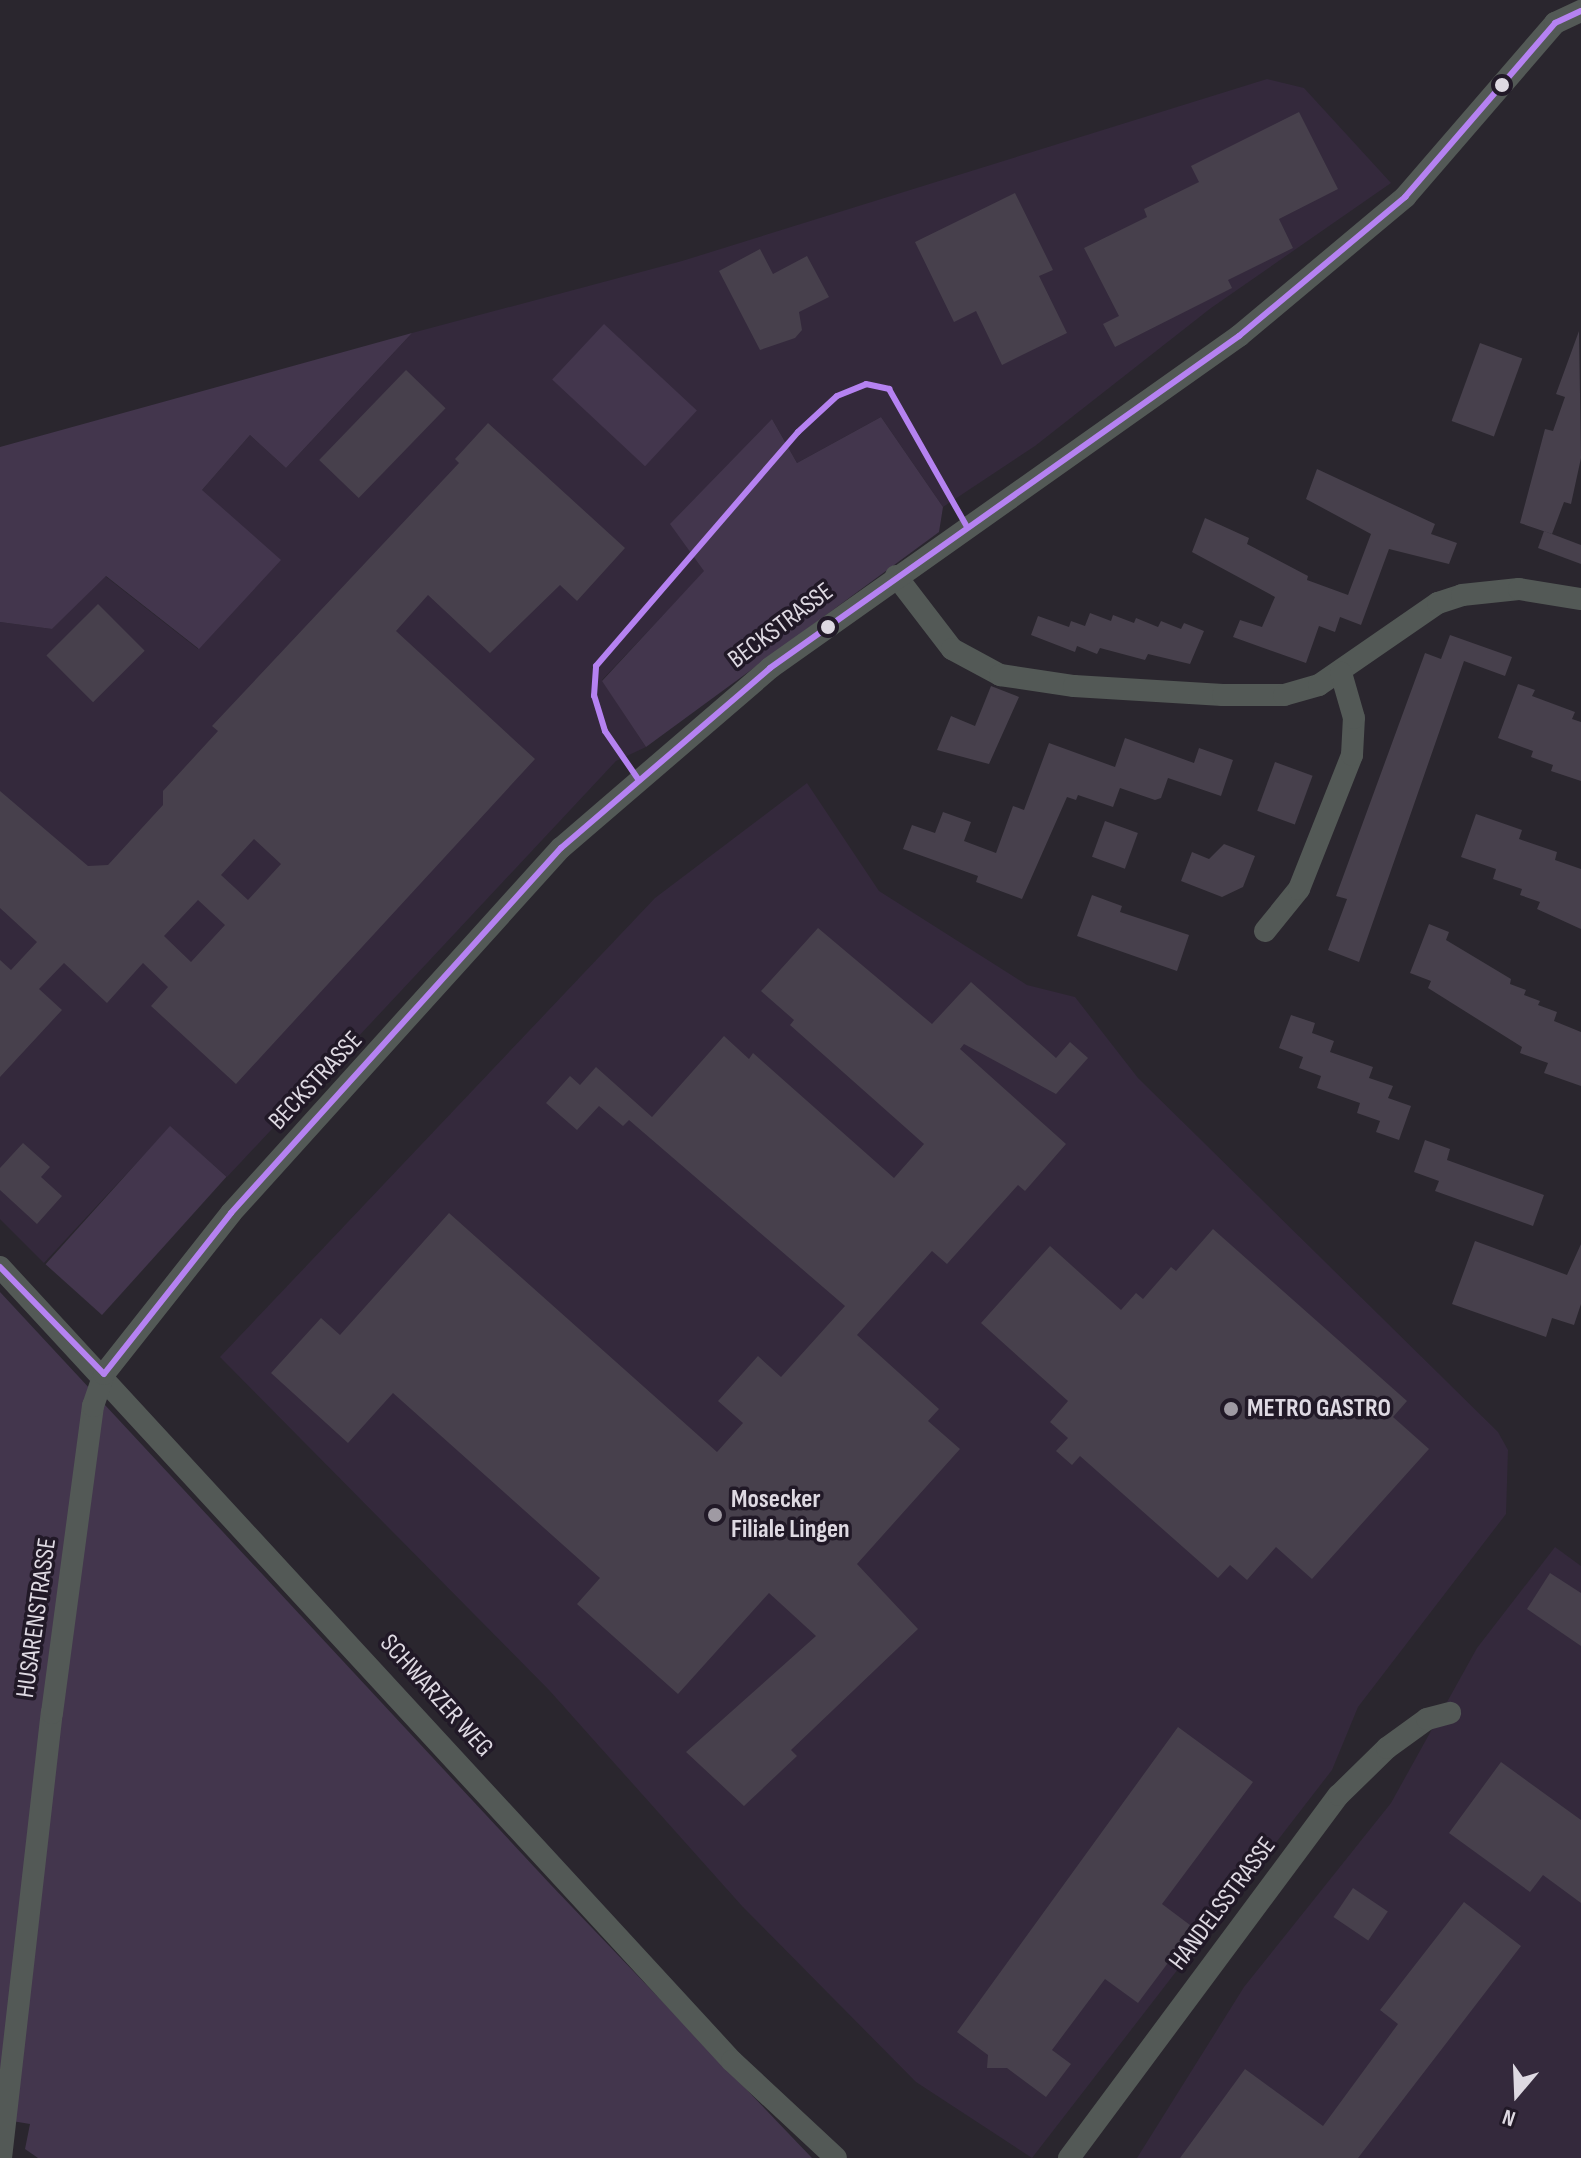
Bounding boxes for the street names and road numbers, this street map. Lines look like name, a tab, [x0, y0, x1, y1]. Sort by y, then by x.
street label: BECKSTRASSE	[722, 576, 840, 676]
street label: BECKSTRASSE	[263, 1025, 369, 1137]
street label: HUSARENSTRASSE	[10, 1536, 64, 1700]
street label: SCHWARZER WEG	[373, 1628, 499, 1764]
street label: HANDELSSTRASSE	[1163, 1831, 1283, 1977]

